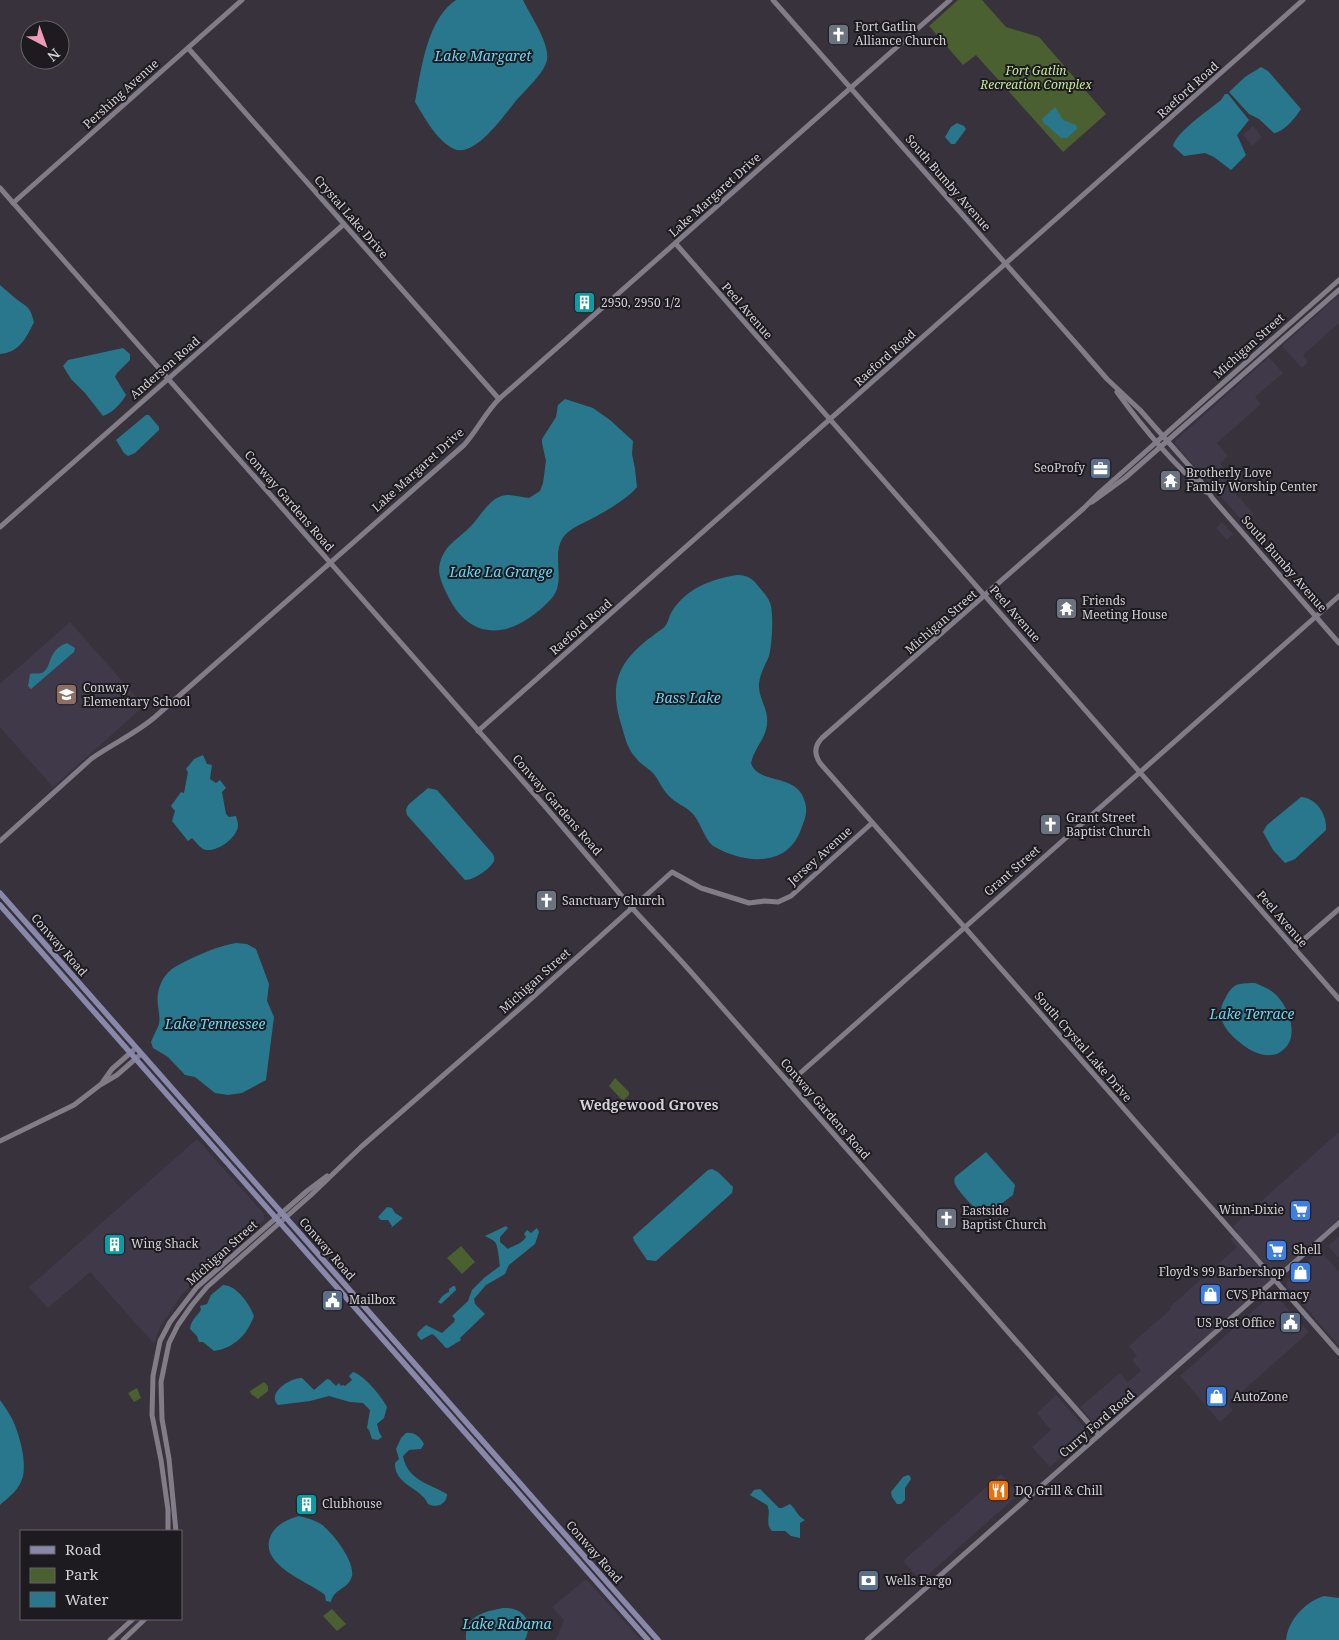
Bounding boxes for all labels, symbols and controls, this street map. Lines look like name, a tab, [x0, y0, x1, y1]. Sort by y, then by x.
place label: Fort Gatlin Alliance Church	[855, 18, 947, 49]
north arrow	[20, 20, 70, 70]
church icon: Fort Gatlin Alliance Church	[827, 22, 851, 46]
text: N	[43, 44, 64, 66]
water label: Lake Margaret	[434, 46, 532, 65]
street label: Pershing Avenue	[79, 55, 162, 132]
street label: Raeford Road	[1153, 57, 1223, 122]
park label: Fort Gatlin Recreation Complex	[979, 62, 1092, 93]
street label: South Bumby Avenue	[902, 131, 995, 235]
street label: Lake Margaret Drive	[665, 149, 764, 241]
street label: Crystal Lake Drive	[310, 171, 392, 262]
street label: Peel Avenue	[718, 279, 777, 343]
building icon: 2950, 2950 1/2	[573, 291, 597, 315]
place label: 2950, 2950 1/2	[601, 294, 681, 311]
street label: Michigan Street	[1210, 309, 1288, 382]
street label: Raeford Road	[850, 325, 920, 390]
street label: Anderson Road	[126, 332, 204, 403]
street label: Lake Margaret Drive	[368, 424, 467, 516]
street label: Conway Gardens Road	[241, 447, 338, 555]
office icon: SeoProfy	[1089, 456, 1113, 480]
place label: SeoProfy	[1034, 459, 1085, 476]
place label: Brotherly Love Family Worship Center	[1186, 464, 1318, 495]
temple icon: Brotherly Love Family Worship Center	[1158, 468, 1182, 492]
street label: South Bumby Avenue	[1238, 512, 1331, 616]
water label: Lake La Grange	[449, 562, 553, 581]
street label: Peel Avenue	[986, 582, 1045, 646]
street label: Michigan Street	[901, 586, 980, 658]
place label: Friends Meeting House	[1082, 592, 1167, 623]
street label: Raeford Road	[546, 594, 616, 658]
temple icon: Friends Meeting House	[1054, 596, 1078, 620]
place label: Conway Elementary School	[83, 679, 191, 710]
school or university icon: Conway Elementary School	[55, 683, 79, 707]
water label: Bass Lake	[654, 688, 721, 707]
street label: Conway Gardens Road	[509, 751, 606, 859]
place label: Grant Street Baptist Church	[1066, 809, 1151, 840]
church icon: Grant Street Baptist Church	[1038, 813, 1062, 837]
street label: Jersey Avenue	[783, 822, 855, 890]
street label: Grant Street	[980, 841, 1043, 900]
street label: Peel Avenue	[1253, 887, 1312, 951]
church icon: Sanctuary Church	[534, 889, 558, 913]
place label: Sanctuary Church	[562, 892, 665, 909]
street label: Conway Road	[27, 910, 92, 980]
street label: Michigan Street	[496, 944, 574, 1017]
street label: South Crystal Lake Drive	[1031, 988, 1136, 1106]
water label: Lake Terrace	[1209, 1004, 1294, 1023]
water label: Lake Tennessee	[164, 1014, 265, 1033]
street label: Conway Gardens Road	[777, 1055, 874, 1163]
district label: Wedgewood Groves	[580, 1095, 719, 1114]
supermarket icon: Winn-Dixie	[1288, 1198, 1312, 1222]
place label: Winn-Dixie	[1219, 1201, 1284, 1218]
place label: Eastside Baptist Church	[962, 1202, 1047, 1233]
church icon: Eastside Baptist Church	[934, 1206, 958, 1230]
street label: Conway Road	[295, 1214, 360, 1284]
street label: Michigan Street	[183, 1216, 261, 1289]
building icon: Wing Shack	[103, 1232, 127, 1256]
place label: Wing Shack	[131, 1235, 200, 1252]
supermarket icon: Shell	[1265, 1238, 1289, 1262]
place label: Shell	[1293, 1241, 1321, 1258]
shop icon: Floyd's 99 Barbershop	[1289, 1260, 1313, 1284]
place label: Floyd's 99 Barbershop	[1159, 1263, 1285, 1280]
shop icon: CVS Pharmacy	[1198, 1283, 1222, 1307]
place label: CVS Pharmacy	[1226, 1286, 1309, 1303]
public building icon: Mailbox	[321, 1288, 345, 1312]
place label: Mailbox	[349, 1291, 396, 1308]
public building icon: US Post Office	[1279, 1311, 1303, 1335]
place label: US Post Office	[1197, 1314, 1275, 1331]
shop icon: AutoZone	[1205, 1385, 1229, 1409]
street label: Curry Ford Road	[1055, 1386, 1138, 1461]
place label: AutoZone	[1233, 1388, 1288, 1405]
restaurant icon: DQ Grill & Chill	[987, 1479, 1011, 1503]
place label: DQ Grill & Chill	[1015, 1482, 1103, 1499]
building icon: Clubhouse	[294, 1492, 318, 1516]
place label: Clubhouse	[322, 1495, 382, 1512]
street label: Conway Road	[562, 1517, 627, 1587]
legend	[20, 1530, 182, 1620]
text: Road	[65, 1539, 101, 1559]
text: Park	[65, 1564, 99, 1584]
bank icon: Wells Fargo	[857, 1569, 881, 1593]
place label: Wells Fargo	[885, 1572, 952, 1589]
text: Water	[65, 1589, 108, 1609]
water label: Lake Rabama	[461, 1614, 552, 1633]

